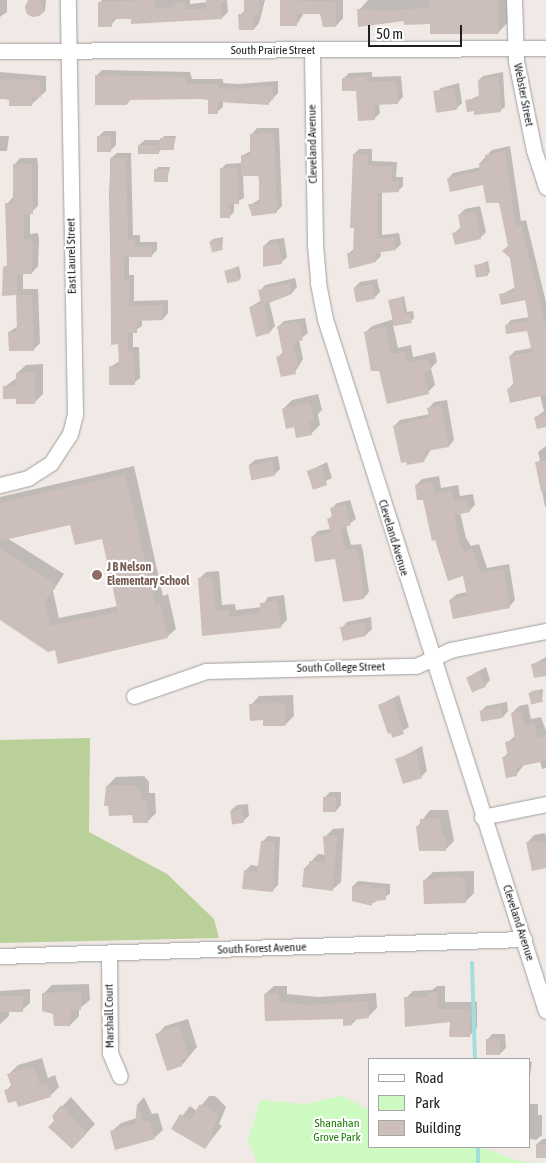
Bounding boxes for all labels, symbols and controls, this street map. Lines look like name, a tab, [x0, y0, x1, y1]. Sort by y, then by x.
scale bar	[371, 15, 465, 47]
text: 50 m	[376, 25, 403, 42]
street label: South Prairie Street	[231, 44, 315, 58]
street label: Webster Street	[510, 62, 536, 128]
street label: Cleveland Avenue	[305, 104, 321, 184]
street label: East Laurel Street	[64, 218, 80, 294]
street label: Cleveland Avenue	[375, 498, 411, 578]
place label: J B Nelson Elementary School	[107, 561, 189, 589]
marker: J B Nelson Elementary School	[91, 569, 103, 581]
street label: South College Street	[297, 660, 385, 676]
street label: Cleveland Avenue	[499, 883, 537, 963]
street label: South Forest Avenue	[217, 940, 307, 958]
street label: Marshall Court	[102, 984, 118, 1048]
legend	[368, 1058, 531, 1148]
text: Road	[415, 1069, 444, 1086]
text: Park	[415, 1094, 440, 1111]
park label: Shanahan Grove Park	[313, 1117, 361, 1145]
text: Building	[415, 1119, 461, 1136]

